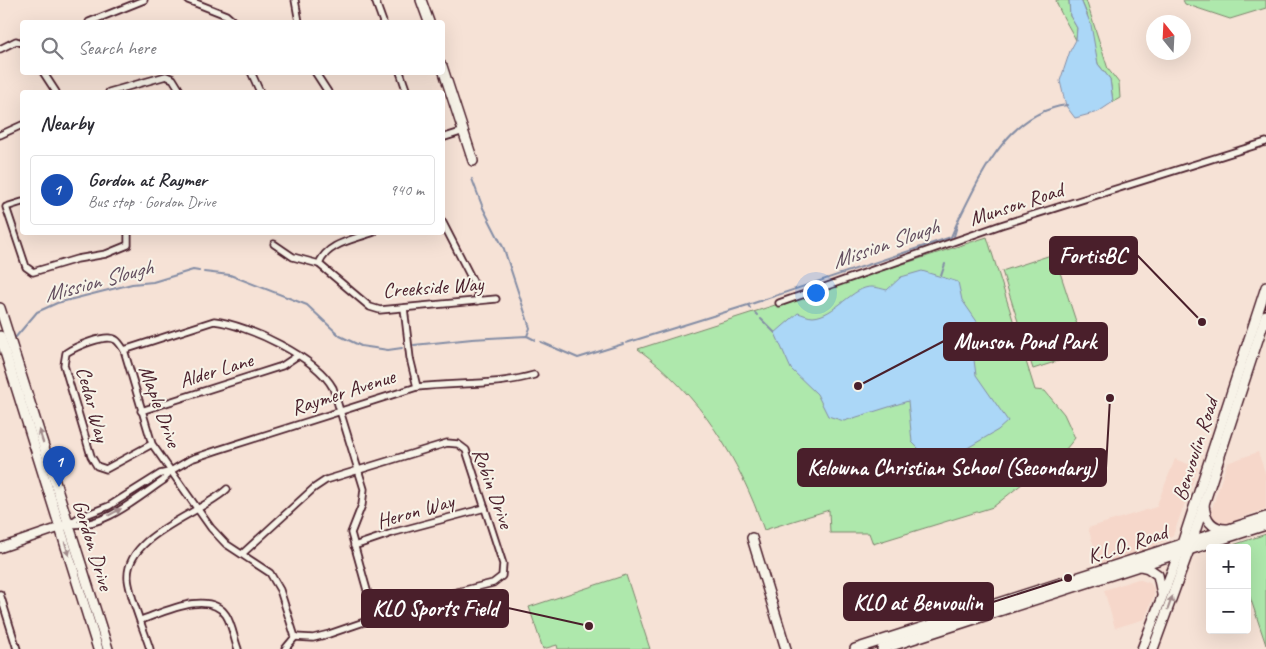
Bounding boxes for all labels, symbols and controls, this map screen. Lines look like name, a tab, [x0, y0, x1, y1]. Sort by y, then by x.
north arrow	[1146, 15, 1191, 60]
search box	[20, 20, 445, 75]
icon: search	[38, 34, 66, 62]
text: Search here	[78, 36, 155, 60]
text: Nearby	[40, 110, 93, 136]
text: Gordon at Raymer	[88, 168, 207, 192]
street label: Munson Road	[966, 175, 1070, 231]
text: 1	[53, 180, 61, 200]
text: 940 m	[390, 180, 424, 200]
text: Bus stop · Gordon Drive	[88, 192, 216, 212]
water label: Mission Slough	[828, 212, 944, 275]
callout: FortisBC	[1050, 237, 1137, 274]
text: FortisBC	[1059, 242, 1130, 270]
water label: Mission Slough	[41, 253, 157, 309]
street label: Creekside Way	[382, 270, 486, 303]
your location	[803, 280, 829, 306]
callout: Munson Pond Park	[944, 323, 1107, 360]
text: Munson Pond Park	[954, 328, 1098, 356]
street label: Alder Lane	[176, 346, 257, 393]
street label: Maple Drive	[133, 362, 188, 452]
street label: Cedar Way	[70, 363, 116, 446]
street label: Raymer Avenue	[288, 363, 399, 421]
street label: Benvoulin Road	[1166, 391, 1225, 504]
one-way arrow	[36, 428, 44, 443]
street label: Robin Drive	[467, 444, 520, 534]
pin: 1	[43, 446, 75, 487]
callout: Kelowna Christian School (Secondary)	[798, 449, 1106, 486]
text: Kelowna Christian School (Secondary)	[807, 454, 1099, 482]
street label: Heron Way	[373, 487, 458, 534]
street label: Gordon Drive	[67, 497, 120, 595]
one-way arrow	[107, 508, 122, 516]
street label: K.L.O. Road	[1084, 518, 1174, 569]
one-way arrow	[64, 542, 72, 557]
map controls	[1206, 544, 1251, 634]
button: +	[1206, 544, 1251, 589]
callout: KLO at Benvoulin	[844, 583, 993, 620]
text: KLO at Benvoulin	[853, 589, 984, 617]
button: −	[1206, 589, 1251, 634]
callout: KLO Sports Field	[362, 590, 508, 627]
text: KLO Sports Field	[372, 595, 502, 623]
one-way arrow	[1166, 595, 1174, 610]

